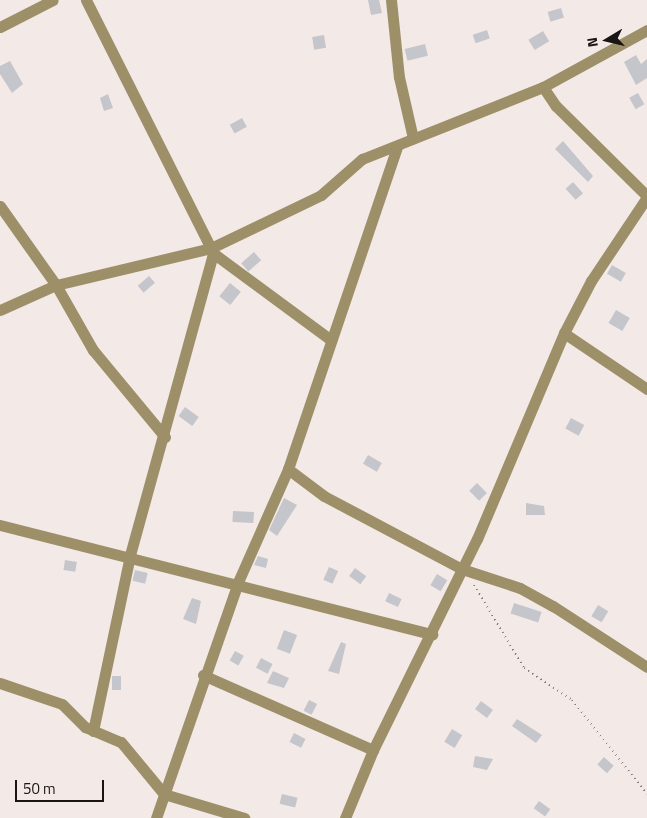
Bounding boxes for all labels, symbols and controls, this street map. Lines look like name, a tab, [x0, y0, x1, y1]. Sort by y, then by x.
north arrow	[582, 15, 632, 65]
text: N	[581, 36, 603, 49]
scale bar	[18, 770, 106, 802]
text: 50 m	[23, 777, 56, 800]

